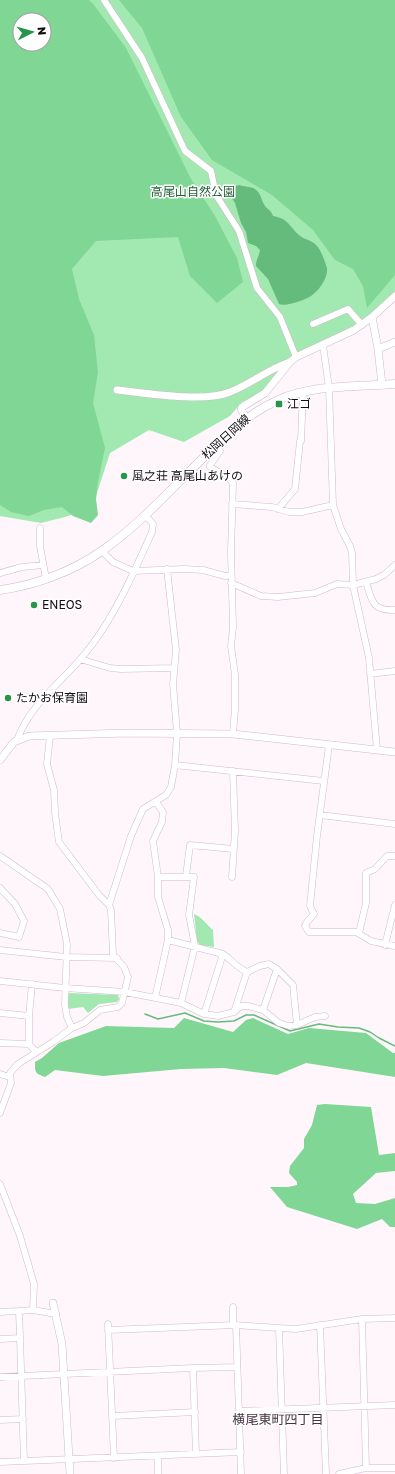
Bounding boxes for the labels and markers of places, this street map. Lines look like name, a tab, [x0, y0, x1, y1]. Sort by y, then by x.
place label: 江ゴ	[287, 396, 311, 411]
marker: 江ゴ	[274, 399, 284, 409]
place label: 風之荘 高尾山あけの	[132, 468, 243, 483]
marker: 風之荘 高尾山あけの	[119, 471, 129, 481]
place label: ENEOS	[42, 597, 83, 612]
marker: ENEOS	[29, 600, 39, 610]
place label: たかお保育園	[16, 690, 88, 705]
marker: たかお保育園	[3, 693, 13, 703]

